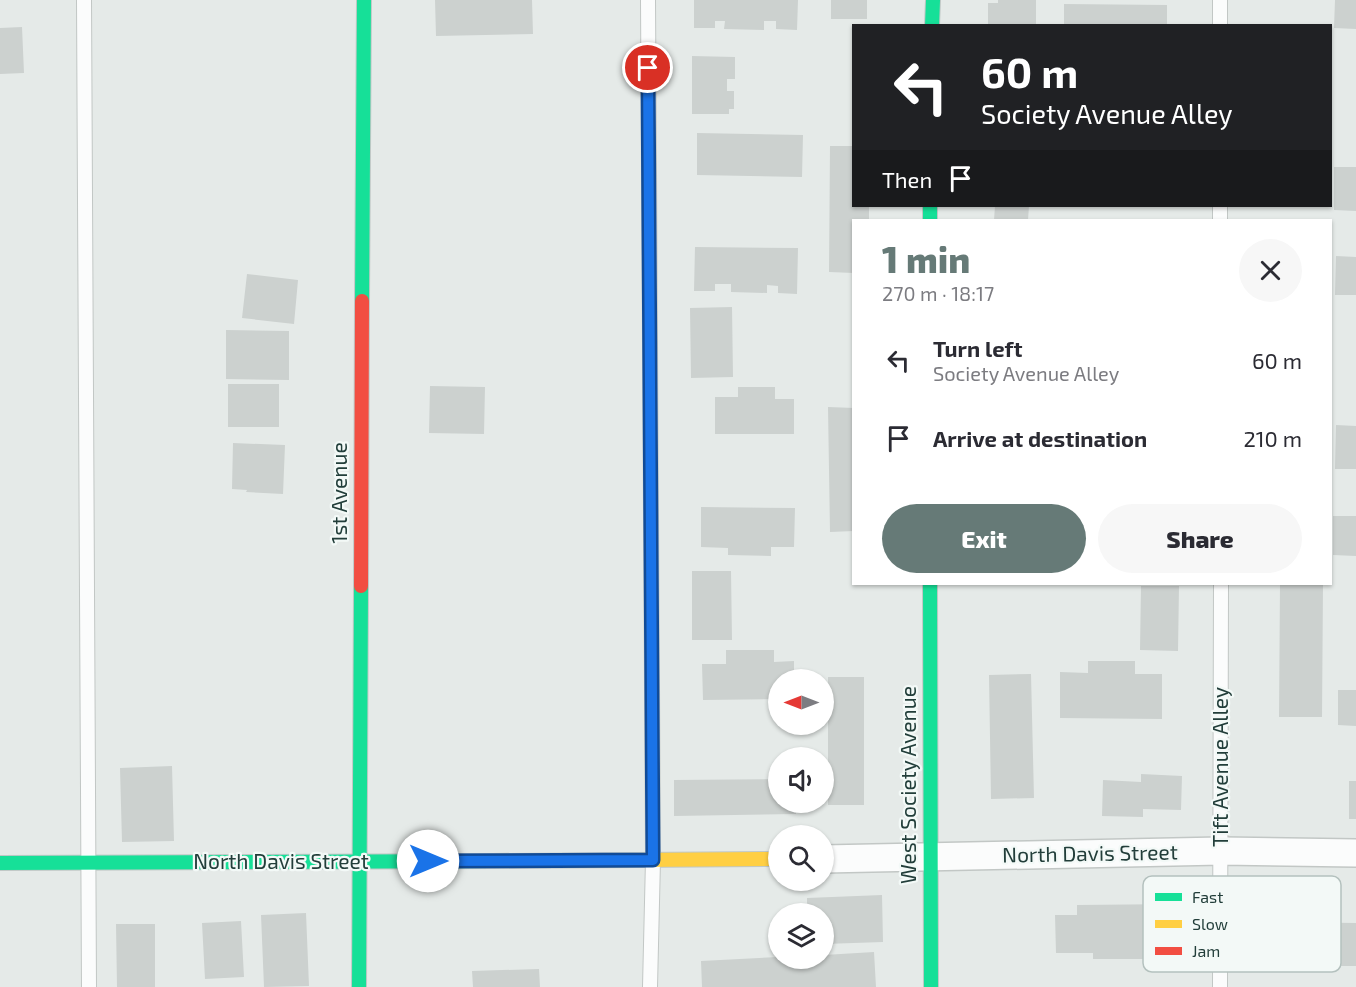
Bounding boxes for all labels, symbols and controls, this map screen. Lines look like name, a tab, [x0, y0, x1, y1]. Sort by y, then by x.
pin	[622, 42, 673, 93]
text: 60 m	[981, 46, 1078, 96]
icon: left	[882, 48, 960, 126]
icon: arrive	[631, 51, 664, 84]
text: Society Avenue Alley	[981, 97, 1233, 129]
icon: arrive	[944, 162, 977, 195]
text: Then	[882, 166, 932, 192]
text: 1 min	[882, 237, 970, 280]
button: close	[1239, 239, 1302, 302]
text: 270 m · 18:17	[882, 281, 994, 305]
text: Turn left	[933, 335, 1022, 361]
icon: left	[882, 344, 915, 377]
text: 60 m	[1252, 347, 1302, 373]
text: Society Avenue Alley	[933, 361, 1119, 385]
icon: arrive	[882, 422, 915, 455]
text: Arrive at destination	[933, 425, 1147, 451]
text: 210 m	[1243, 425, 1302, 451]
street label: 1st Avenue	[326, 442, 351, 544]
button: Exit	[882, 504, 1086, 573]
button: Share	[1098, 504, 1302, 573]
north arrow	[768, 669, 834, 735]
map controls	[768, 669, 834, 969]
street label: West Society Avenue	[895, 686, 920, 884]
street label: Tift Avenue Alley	[1207, 687, 1232, 847]
button: sound	[768, 747, 834, 813]
button: search	[768, 825, 834, 891]
position arrow	[396, 829, 460, 893]
street label: North Davis Street	[1002, 838, 1178, 867]
street label: North Davis Street	[193, 848, 369, 873]
legend	[1143, 876, 1341, 972]
text: Fast	[1192, 887, 1223, 906]
button: layers	[768, 903, 834, 969]
text: Slow	[1192, 914, 1228, 933]
text: Jam	[1192, 941, 1220, 960]

